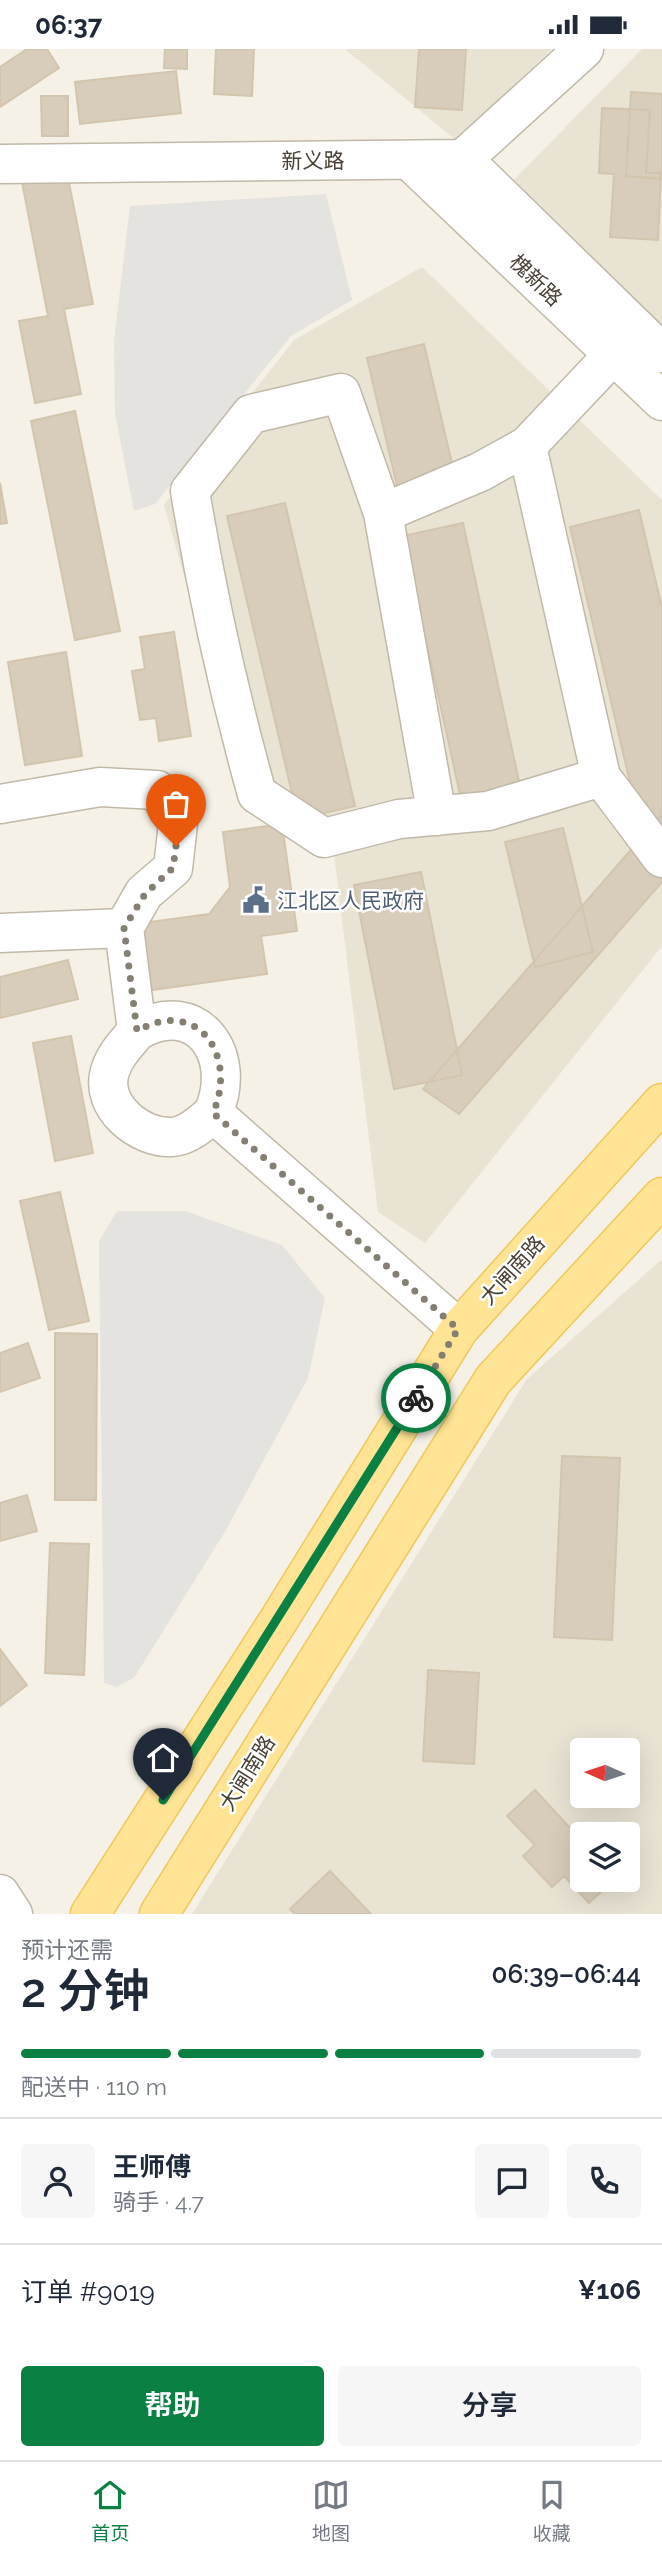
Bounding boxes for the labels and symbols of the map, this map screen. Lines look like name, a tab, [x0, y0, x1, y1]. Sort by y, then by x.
street label: 新义路	[282, 148, 345, 173]
street label: 槐新路	[505, 249, 567, 311]
pin	[146, 774, 206, 846]
public building icon: 江北区人民政府	[241, 885, 271, 915]
place label: 江北区人民政府	[277, 888, 424, 913]
street label: 大闸南路	[475, 1230, 549, 1310]
courier	[381, 1363, 451, 1433]
pin	[133, 1728, 193, 1800]
street label: 大闸南路	[214, 1731, 280, 1815]
north arrow	[570, 1738, 640, 1808]

